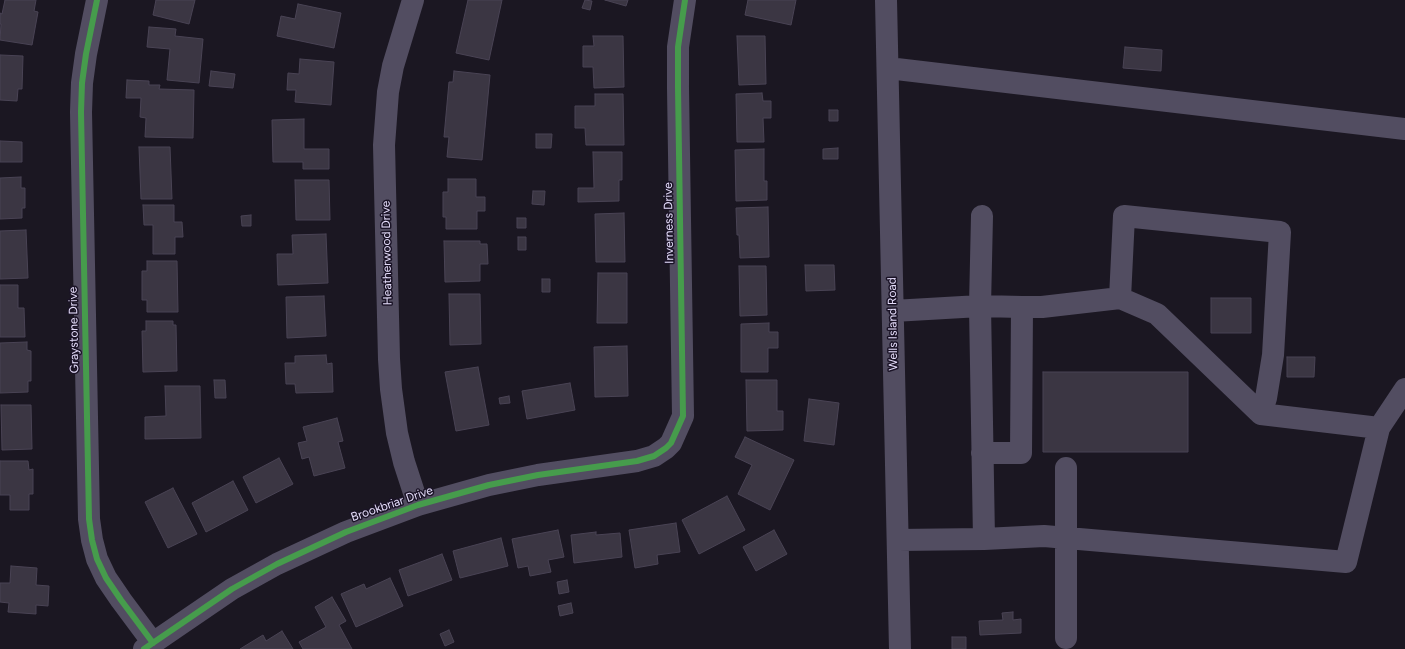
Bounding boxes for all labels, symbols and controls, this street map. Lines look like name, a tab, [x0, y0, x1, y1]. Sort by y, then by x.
street label: Inverness Drive	[661, 182, 677, 264]
street label: Heatherwood Drive	[379, 201, 395, 305]
street label: Wells Island Road	[885, 277, 901, 371]
street label: Graystone Drive	[66, 287, 82, 373]
street label: Brookbriar Drive	[349, 483, 435, 525]

